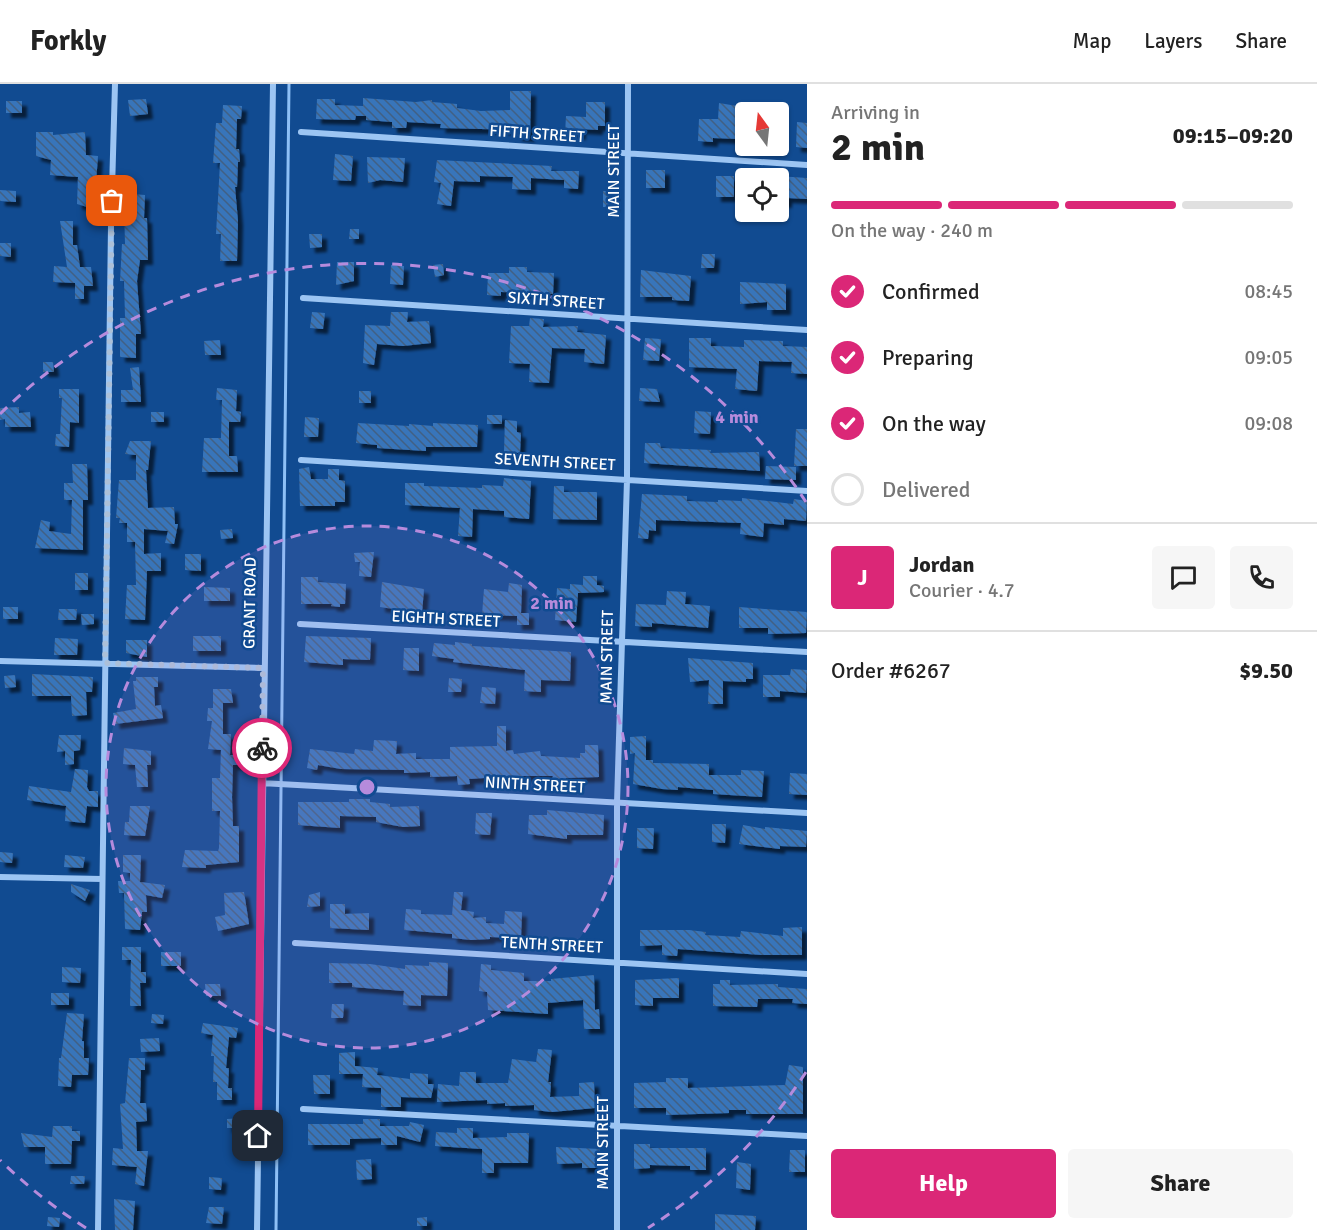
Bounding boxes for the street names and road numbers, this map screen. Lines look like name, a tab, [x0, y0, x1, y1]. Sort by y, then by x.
street label: FIFTH STREET	[489, 121, 585, 147]
street label: MAIN STREET	[604, 124, 624, 218]
street label: SIXTH STREET	[507, 288, 605, 314]
street label: SEVENTH STREET	[494, 449, 616, 475]
street label: GRANT ROAD	[239, 557, 261, 649]
street label: EIGHTH STREET	[391, 606, 501, 632]
street label: MAIN STREET	[596, 610, 618, 704]
street label: NINTH STREET	[484, 772, 586, 798]
street label: TENTH STREET	[501, 932, 604, 958]
street label: MAIN STREET	[593, 1096, 613, 1190]

